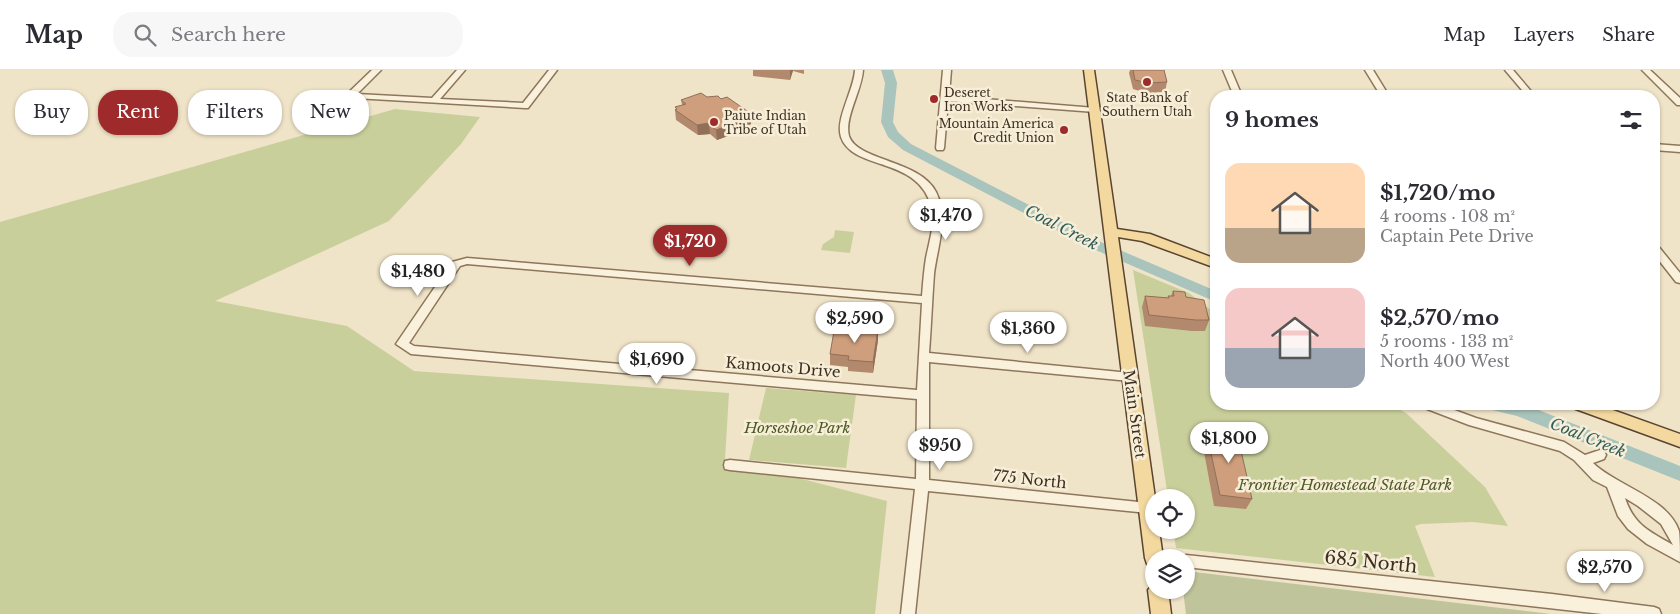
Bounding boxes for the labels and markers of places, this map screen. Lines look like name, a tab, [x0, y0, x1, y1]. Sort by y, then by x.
marker: State Bank of Southern Utah	[1141, 76, 1153, 88]
place label: Deseret Iron Works	[944, 85, 1013, 114]
place label: State Bank of Southern Utah	[1102, 90, 1192, 119]
marker: Deseret Iron Works	[928, 93, 940, 105]
place label: Paiute Indian Tribe of Utah	[724, 108, 806, 137]
marker: Paiute Indian Tribe of Utah	[708, 116, 720, 128]
place label: Mountain America Credit Union	[939, 116, 1054, 145]
marker: Mountain America Credit Union	[1058, 124, 1070, 136]
pin: $1,470	[905, 198, 987, 241]
pin: $1,720	[649, 224, 731, 267]
pin: $1,480	[377, 254, 459, 297]
pin: $2,590	[814, 302, 896, 344]
pin: $1,360	[987, 312, 1069, 354]
pin: $1,690	[616, 342, 698, 385]
pin: $1,800	[1188, 422, 1270, 464]
pin: $950	[910, 428, 970, 471]
pin: $2,570	[1564, 550, 1646, 593]

